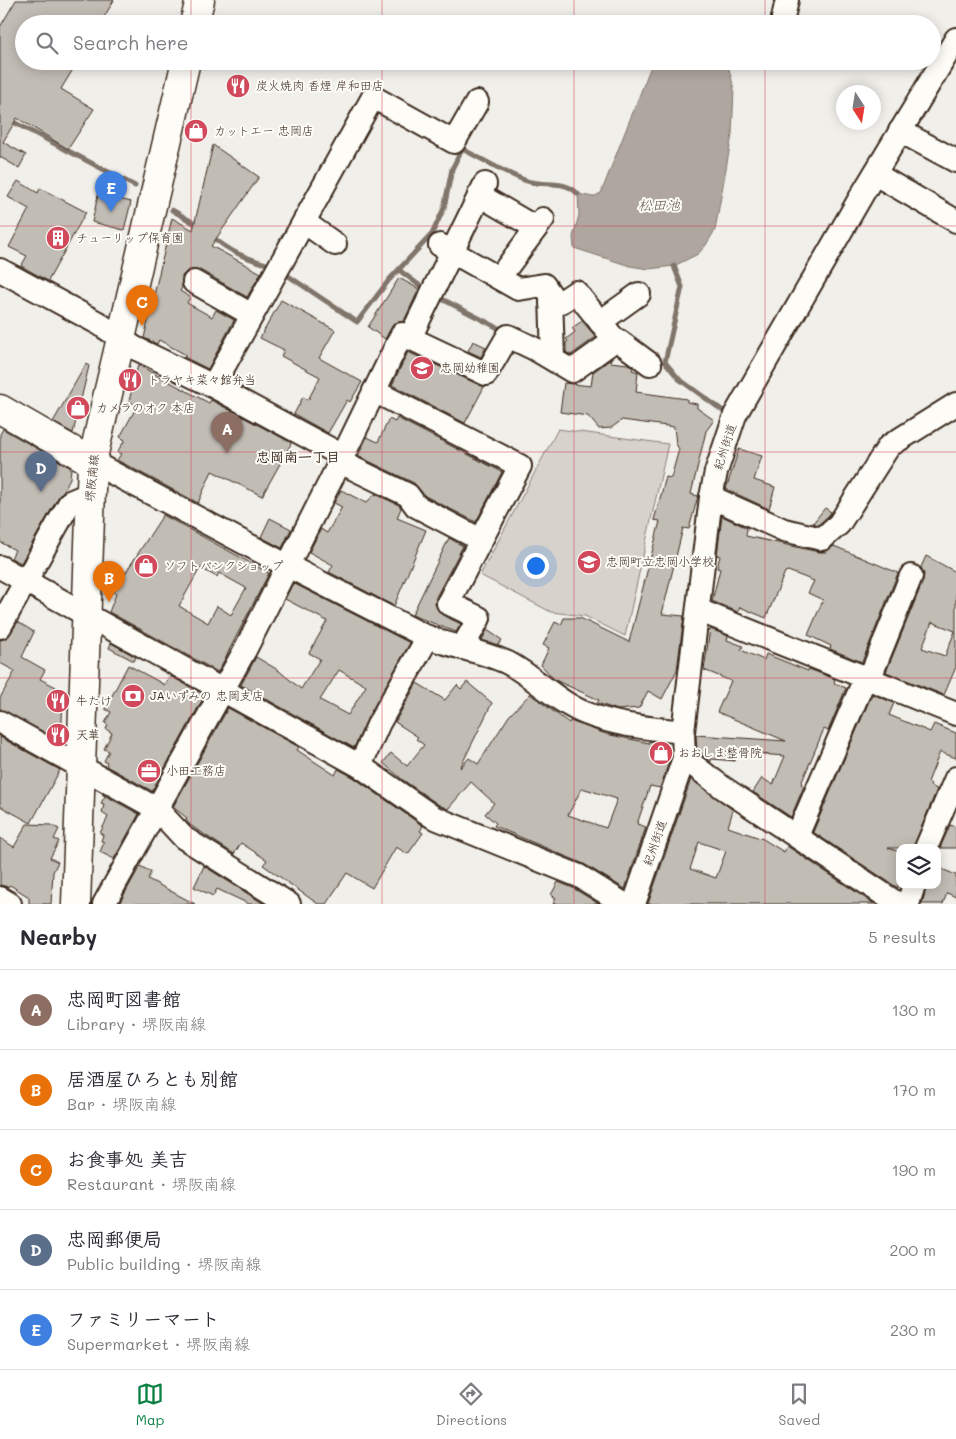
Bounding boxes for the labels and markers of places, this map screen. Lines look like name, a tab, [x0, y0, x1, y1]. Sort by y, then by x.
restaurant icon: 炭火焼肉 香煙 岸和田店	[225, 73, 251, 99]
place label: 炭火焼肉 香煙 岸和田店	[256, 77, 384, 93]
shop icon: カットエー 忠岡店	[183, 118, 209, 144]
place label: カットエー 忠岡店	[214, 122, 314, 138]
pin: E	[95, 171, 127, 212]
building icon: チューリップ保育園	[45, 225, 71, 251]
place label: チューリップ保育園	[76, 229, 184, 245]
pin: C	[126, 285, 158, 326]
school or university icon: 忠岡幼稚園	[409, 355, 435, 381]
place label: 忠岡幼稚園	[440, 359, 500, 375]
restaurant icon: トラヤキ菜々館弁当	[117, 367, 143, 393]
place label: トラヤキ菜々館弁当	[148, 371, 256, 387]
shop icon: カメラのオク 本店	[65, 395, 91, 421]
place label: カメラのオク 本店	[96, 399, 195, 415]
pin: A	[211, 412, 243, 453]
pin: D	[25, 451, 57, 492]
school or university icon: 忠岡町立忠岡小学校	[576, 549, 602, 575]
shop icon: ソフトバンクショップ	[133, 553, 159, 579]
place label: 忠岡町立忠岡小学校	[606, 553, 714, 569]
place label: ソフトバンクショップ	[164, 557, 284, 573]
pin: B	[93, 561, 125, 602]
bank icon: JAいずみの 忠岡支店	[120, 683, 146, 709]
place label: JAいずみの 忠岡支店	[150, 687, 264, 703]
restaurant icon: 牛たけ	[45, 688, 71, 714]
place label: 牛たけ	[76, 692, 112, 708]
restaurant icon: 天華	[45, 722, 71, 748]
place label: 天華	[76, 726, 100, 742]
shop icon: おおしま整骨院	[648, 740, 674, 766]
place label: おおしま整骨院	[678, 744, 762, 760]
office icon: 小田工務店	[136, 758, 162, 784]
place label: 小田工務店	[166, 762, 226, 778]

